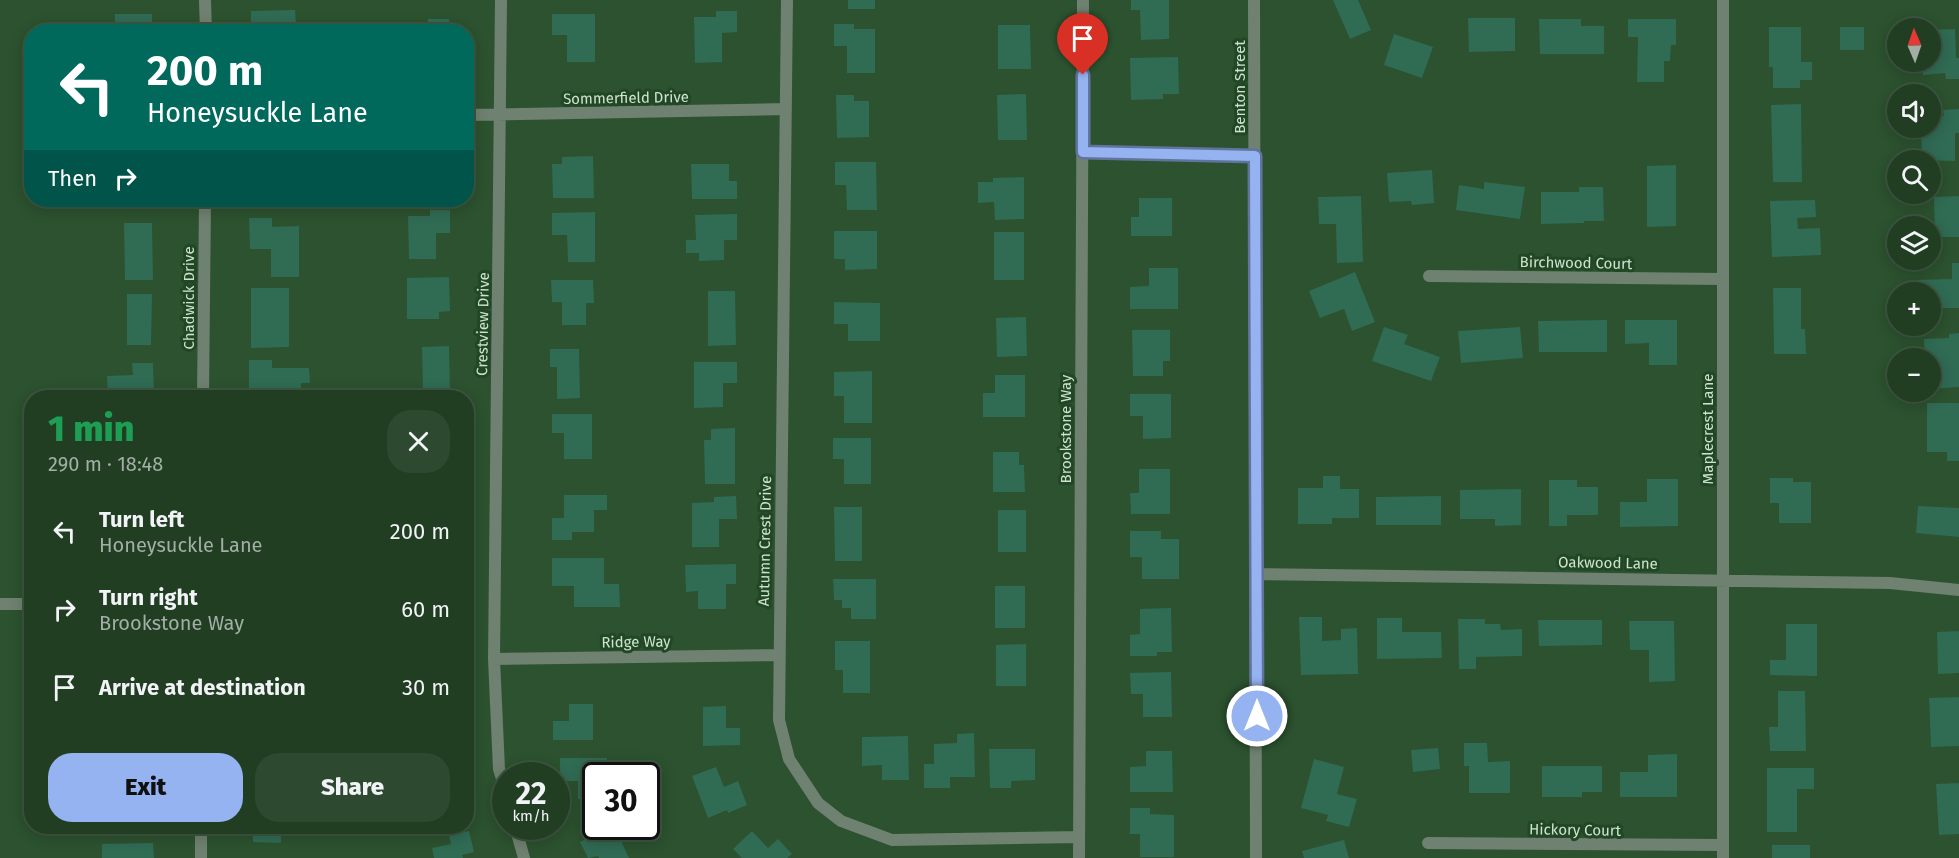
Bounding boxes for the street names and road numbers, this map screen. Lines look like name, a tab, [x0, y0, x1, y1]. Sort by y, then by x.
street label: Benton Street	[1231, 40, 1249, 134]
street label: Sommerfield Drive	[563, 88, 689, 108]
street label: Chadwick Drive	[180, 246, 198, 350]
street label: Birchwood Court	[1520, 253, 1633, 273]
street label: Crestview Drive	[473, 272, 493, 376]
street label: Brookstone Way	[1057, 374, 1075, 483]
street label: Maplecrest Lane	[1699, 374, 1717, 484]
street label: Autumn Crest Drive	[755, 476, 775, 606]
street label: Oakwood Lane	[1558, 553, 1658, 573]
street label: Ridge Way	[601, 632, 671, 652]
street label: Hickory Court	[1529, 820, 1622, 840]

